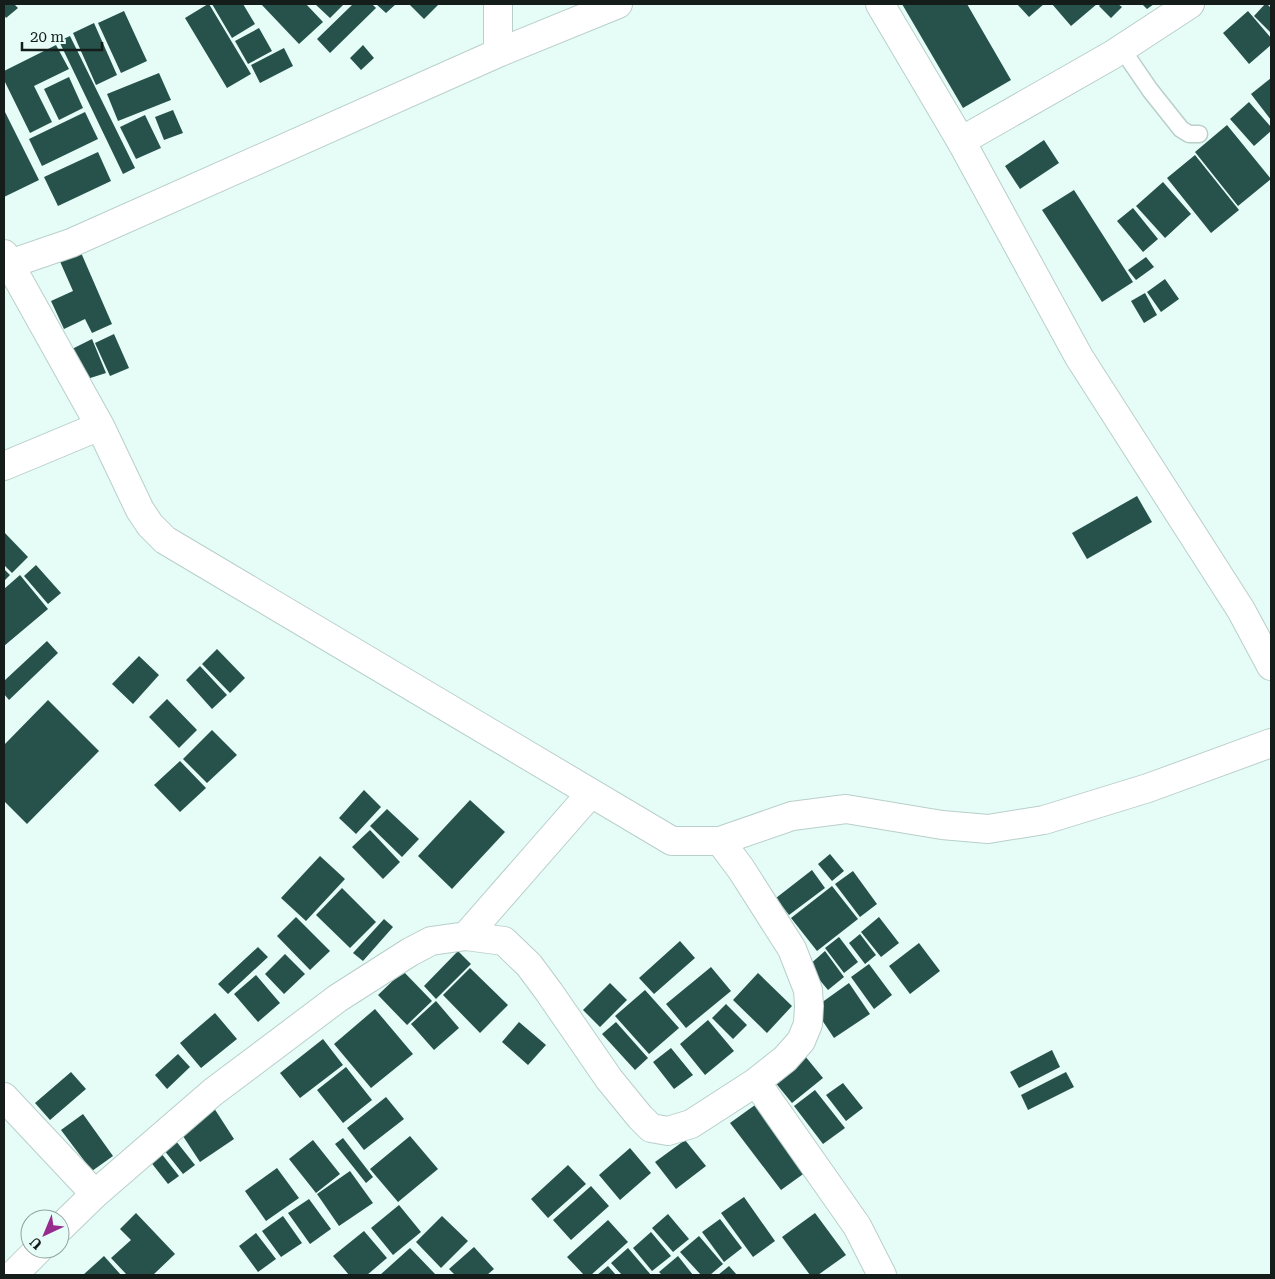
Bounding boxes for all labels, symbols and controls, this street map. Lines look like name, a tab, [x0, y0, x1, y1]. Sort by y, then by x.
scale bar	[22, 20, 102, 52]
text: 20 m	[30, 28, 65, 46]
north arrow	[20, 1209, 70, 1259]
text: U	[26, 1234, 45, 1253]

